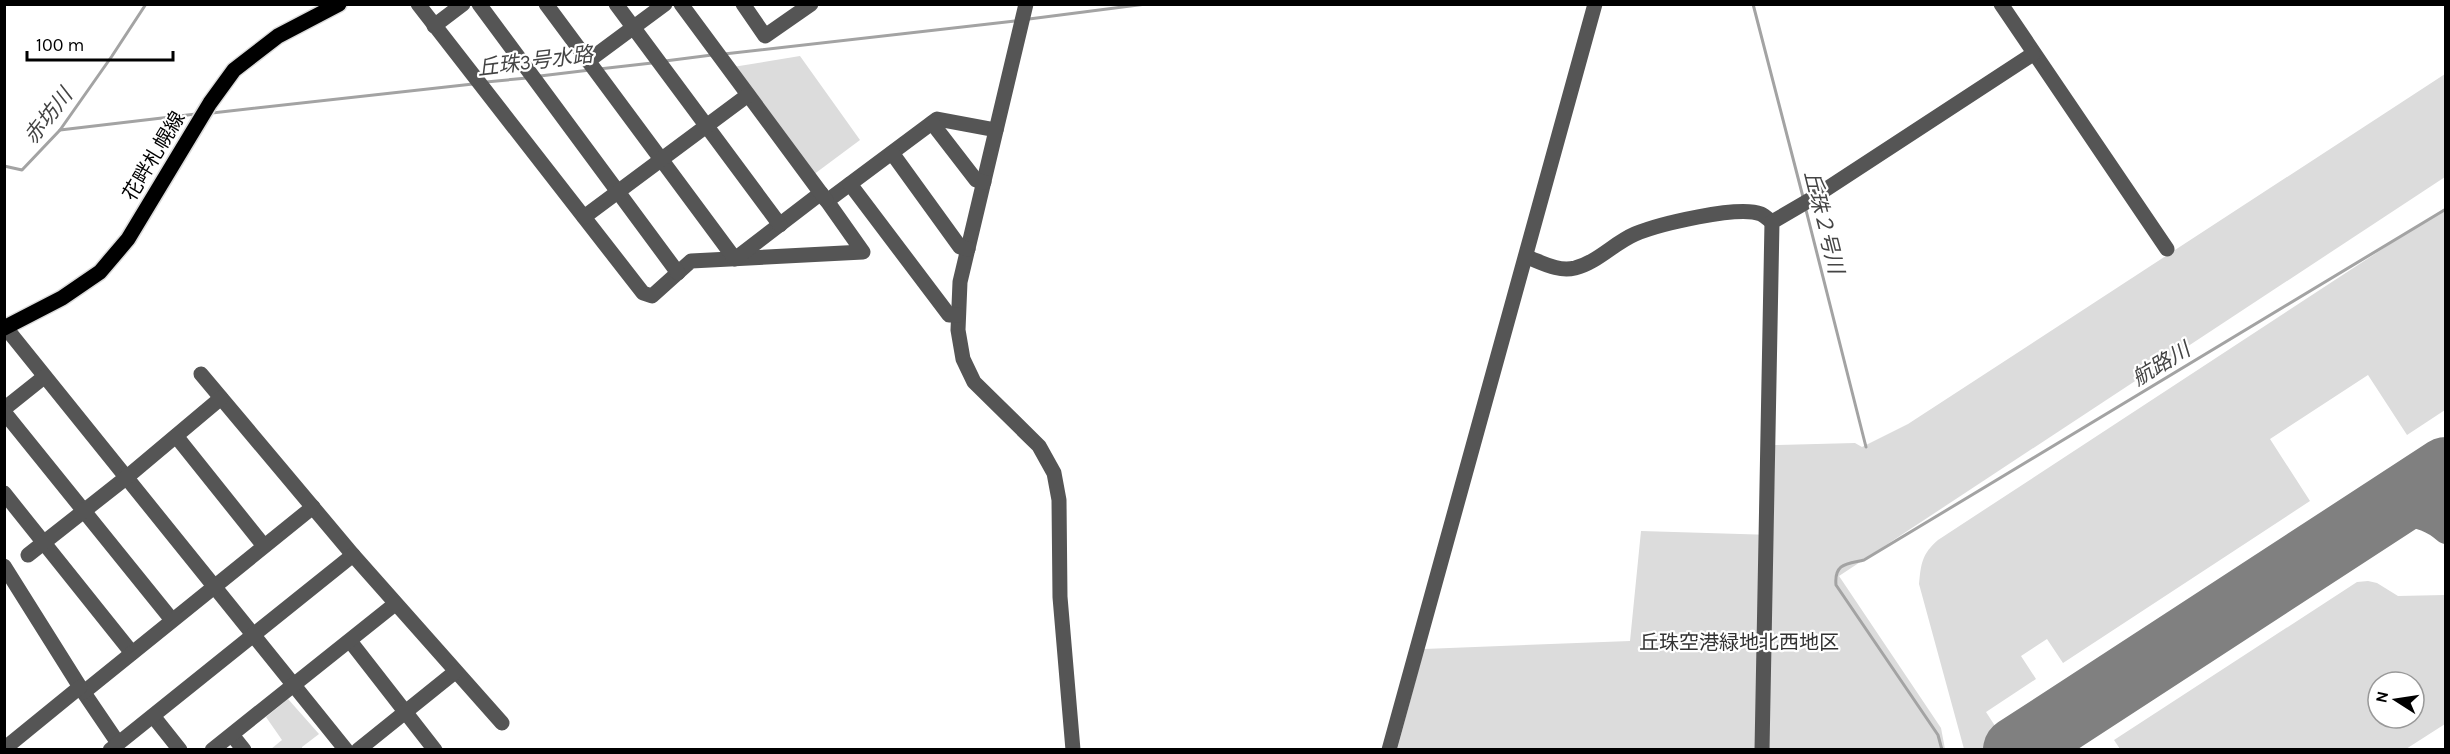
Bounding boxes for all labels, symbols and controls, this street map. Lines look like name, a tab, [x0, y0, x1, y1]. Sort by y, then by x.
scale bar	[27, 24, 172, 62]
text: 100 m	[36, 34, 84, 56]
water label: 丘珠3号水路	[476, 42, 596, 80]
water label: 赤坊川	[19, 82, 78, 148]
street label: 花畔札幌線	[118, 107, 190, 205]
water label: 丘珠２号川	[1800, 168, 1849, 278]
water label: 航路川	[2128, 336, 2196, 391]
park label: 丘珠空港緑地北西地区	[1639, 631, 1839, 654]
north arrow	[2366, 670, 2426, 730]
text: N	[2371, 689, 2392, 705]

